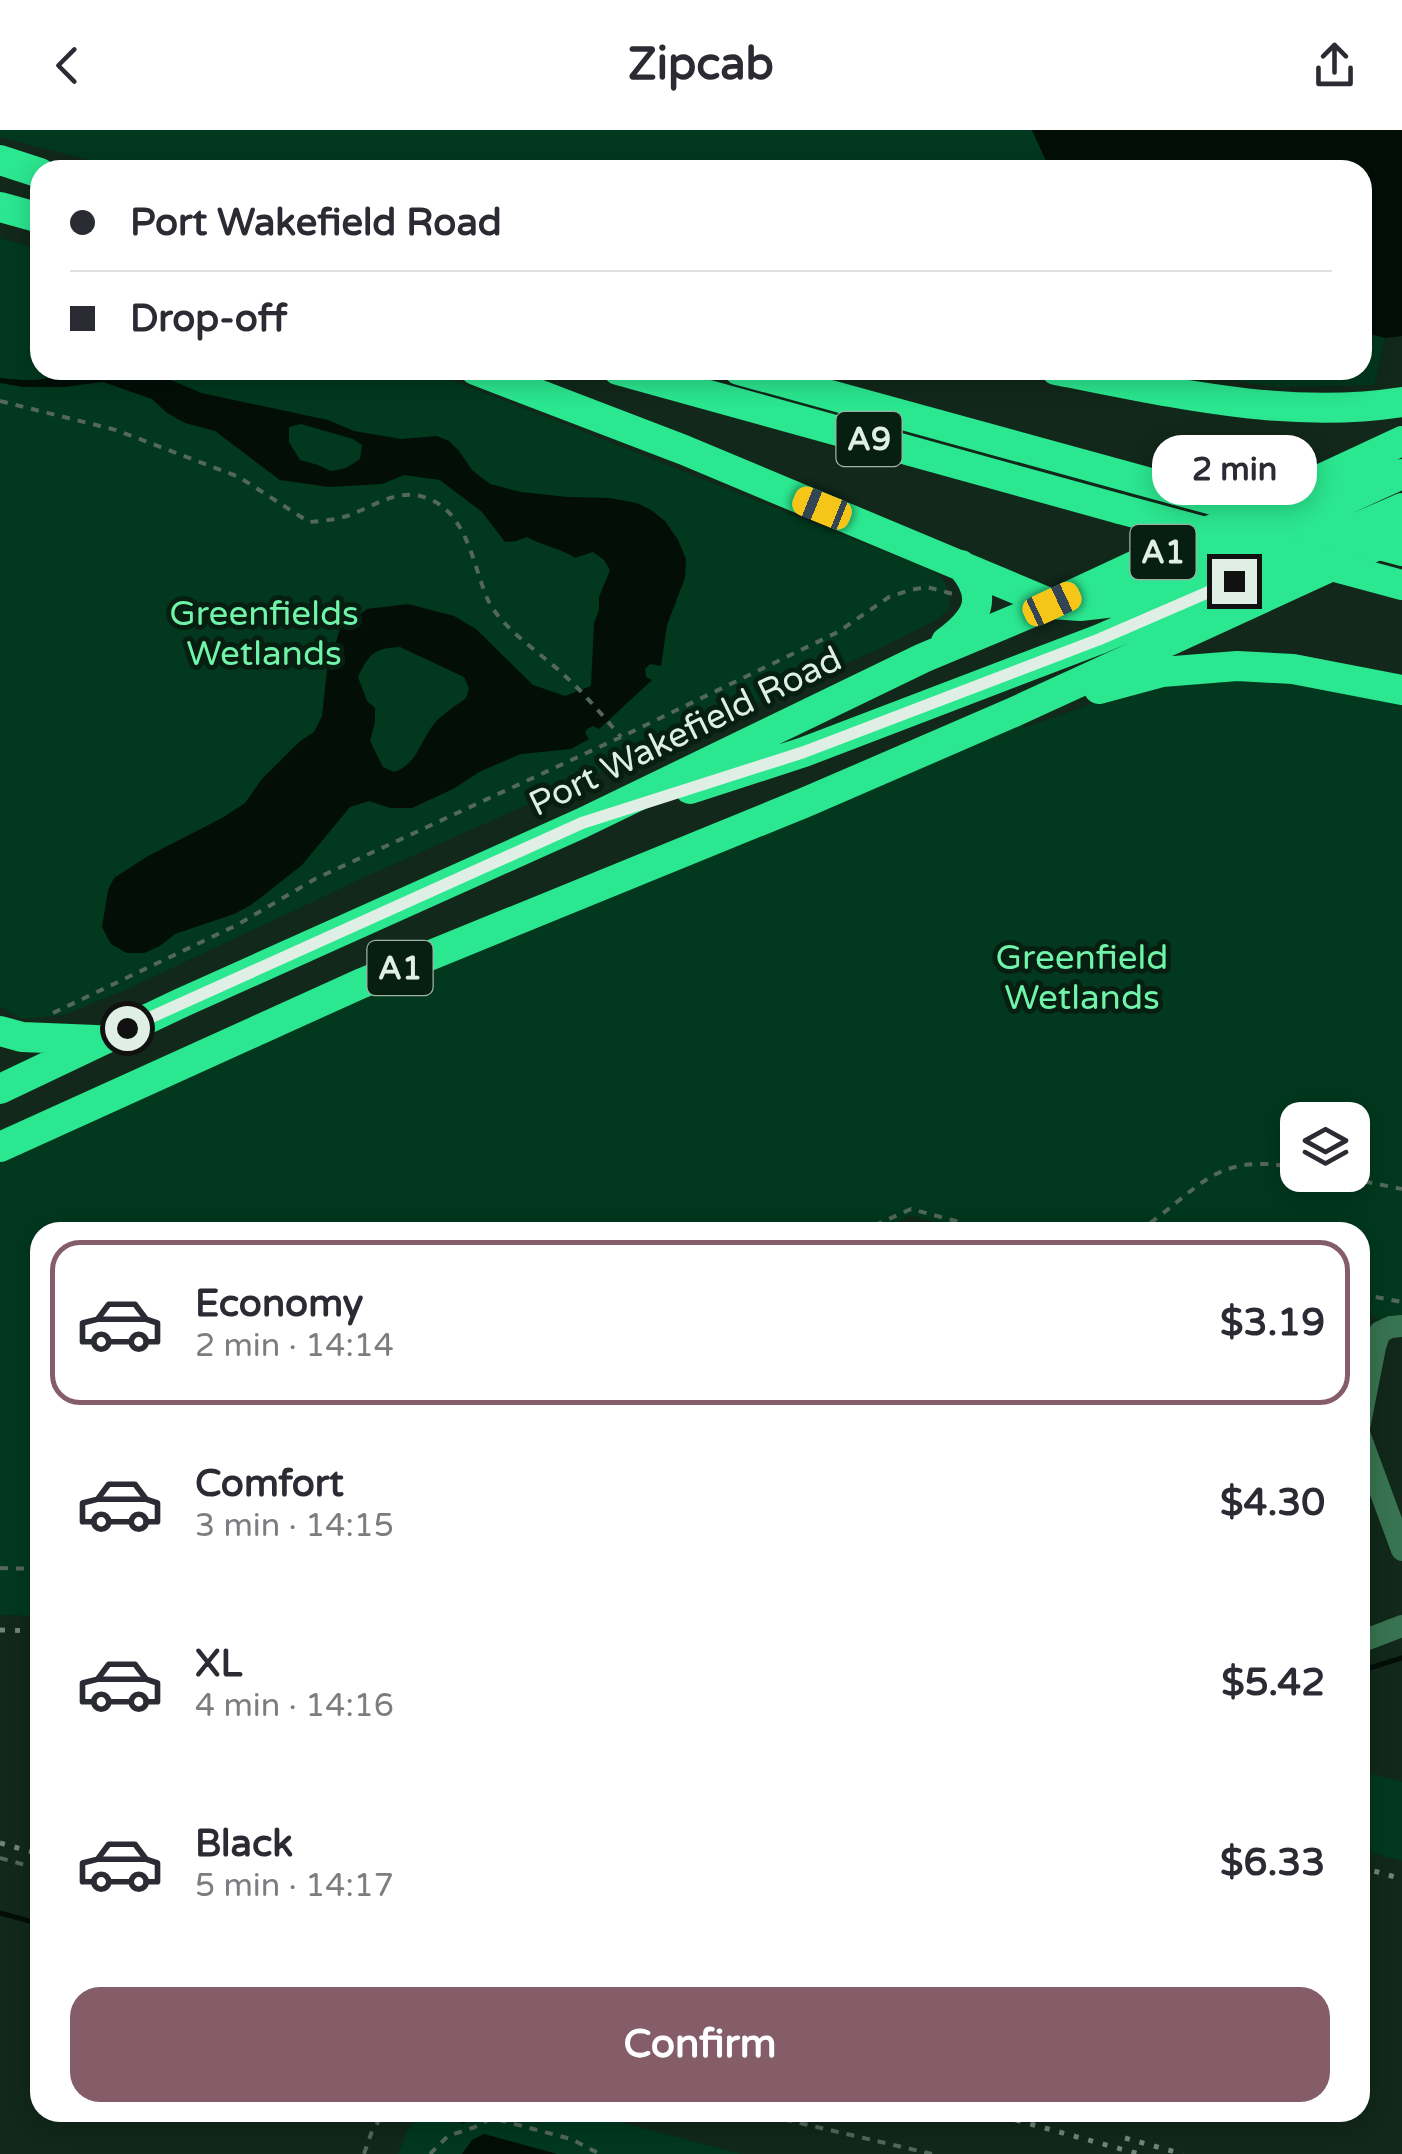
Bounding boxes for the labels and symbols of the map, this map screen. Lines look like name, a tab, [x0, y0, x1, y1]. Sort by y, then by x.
road number: A9	[836, 412, 902, 466]
callout: 2 min	[1152, 436, 1316, 506]
car	[789, 483, 855, 533]
road number: A1	[1130, 525, 1196, 579]
route end	[1212, 559, 1257, 604]
car	[1018, 578, 1086, 630]
park label: Greenfields Wetlands	[169, 593, 359, 675]
street label: Port Wakefield Road	[522, 638, 849, 826]
park label: Greenfield Wetlands	[996, 937, 1168, 1019]
road number: A1	[368, 941, 432, 995]
route start	[105, 1006, 150, 1051]

